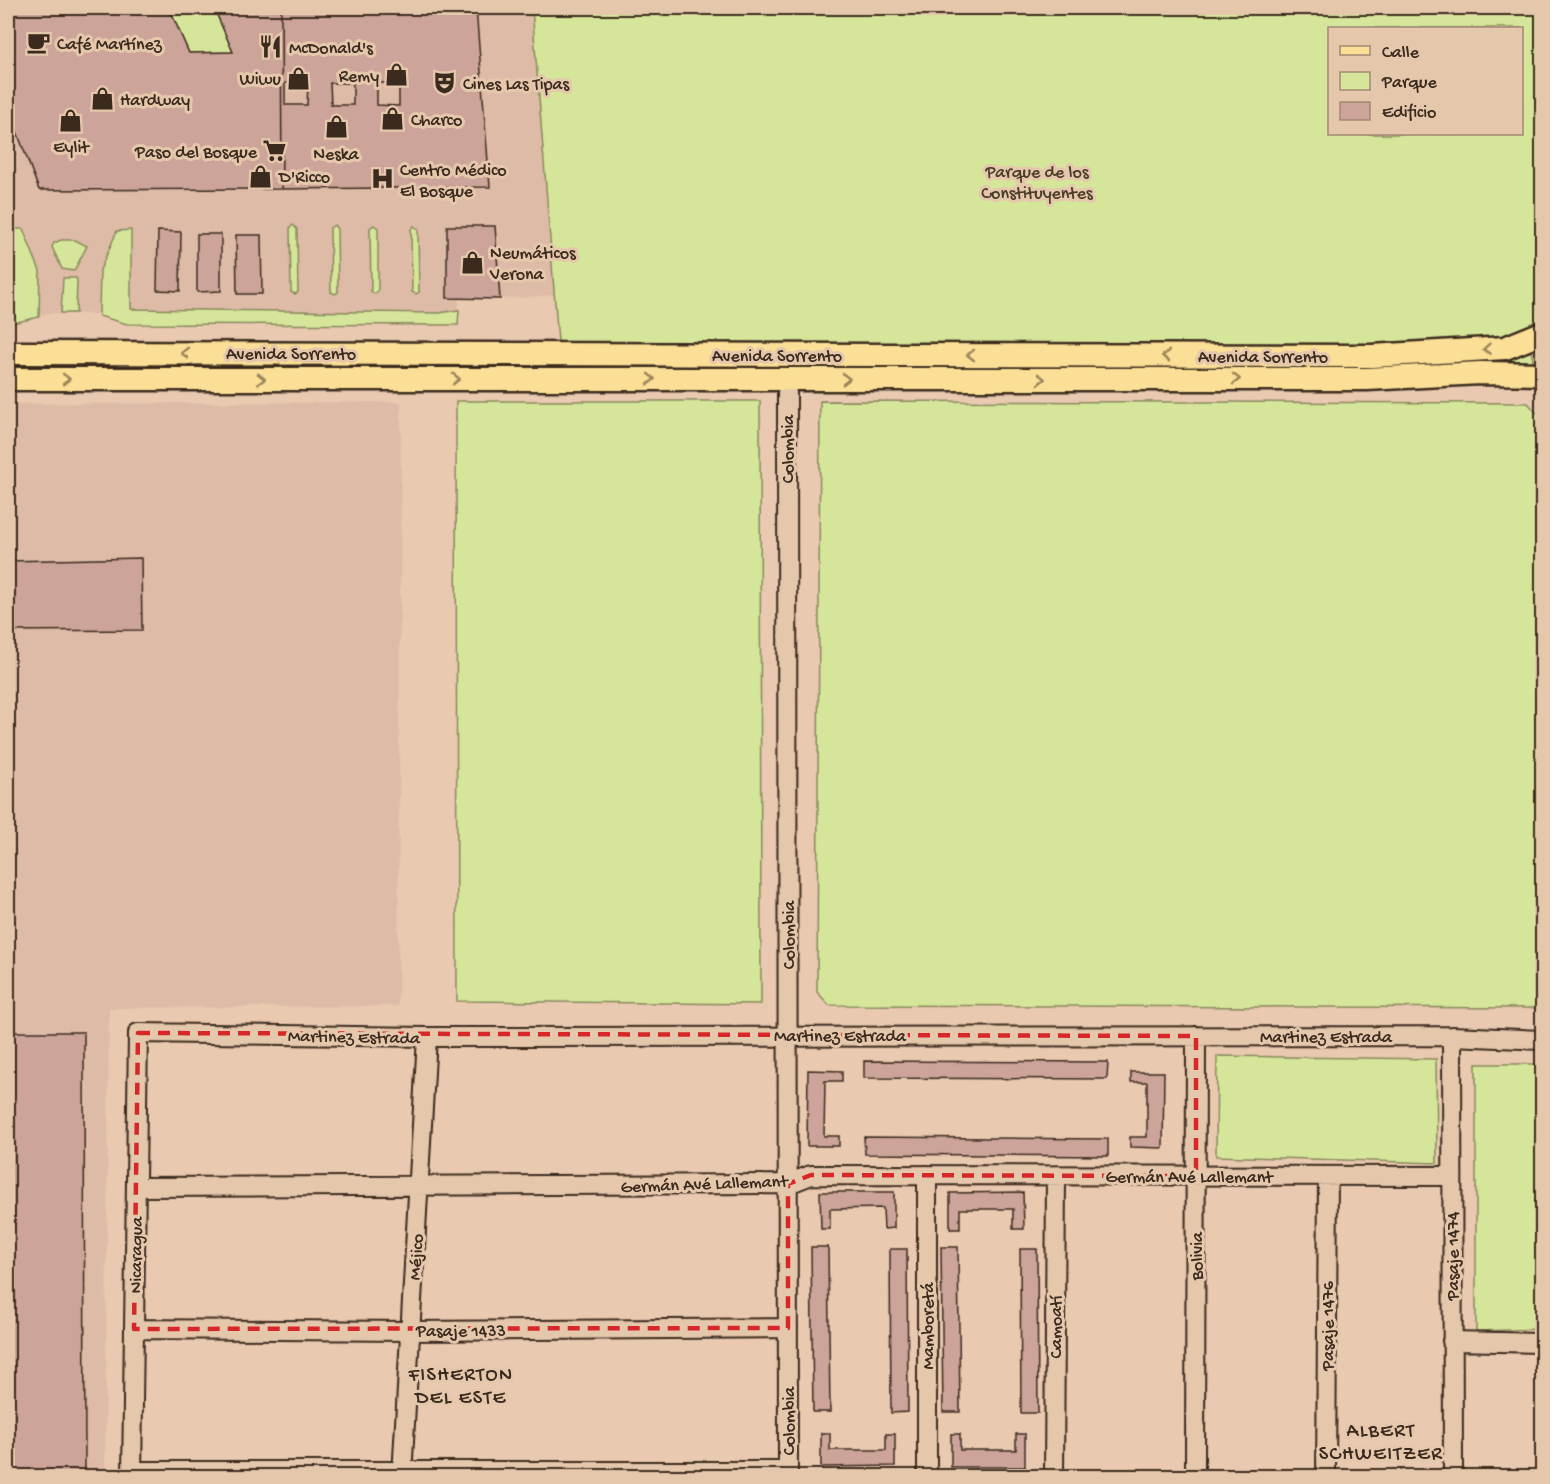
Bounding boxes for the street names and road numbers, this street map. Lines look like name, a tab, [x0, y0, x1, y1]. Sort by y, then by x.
street label: Avenida Sorrento	[226, 345, 356, 366]
street label: Avenida Sorrento	[712, 347, 842, 368]
street label: Avenida Sorrento	[1198, 348, 1328, 369]
street label: Colombia	[779, 414, 800, 483]
street label: Colombia	[780, 900, 801, 969]
street label: Martinez Estrada	[288, 1027, 421, 1050]
street label: Martinez Estrada	[774, 1027, 907, 1048]
street label: Martinez Estrada	[1260, 1028, 1393, 1049]
street label: Germán Avé Lallemant	[1105, 1168, 1274, 1189]
street label: Germán Avé Lallemant	[620, 1172, 790, 1199]
street label: Pasaje 1474	[1444, 1211, 1465, 1302]
street label: Nicaragua	[126, 1215, 149, 1294]
street label: Bolivia	[1188, 1231, 1209, 1281]
street label: Méjico	[405, 1233, 430, 1281]
street label: Pasaje 1476	[1319, 1280, 1340, 1372]
street label: Mamboretá	[919, 1281, 940, 1370]
street label: Camoatí	[1047, 1294, 1068, 1359]
street label: Pasaje 1433	[415, 1322, 506, 1343]
street label: Colombia	[780, 1386, 801, 1455]

